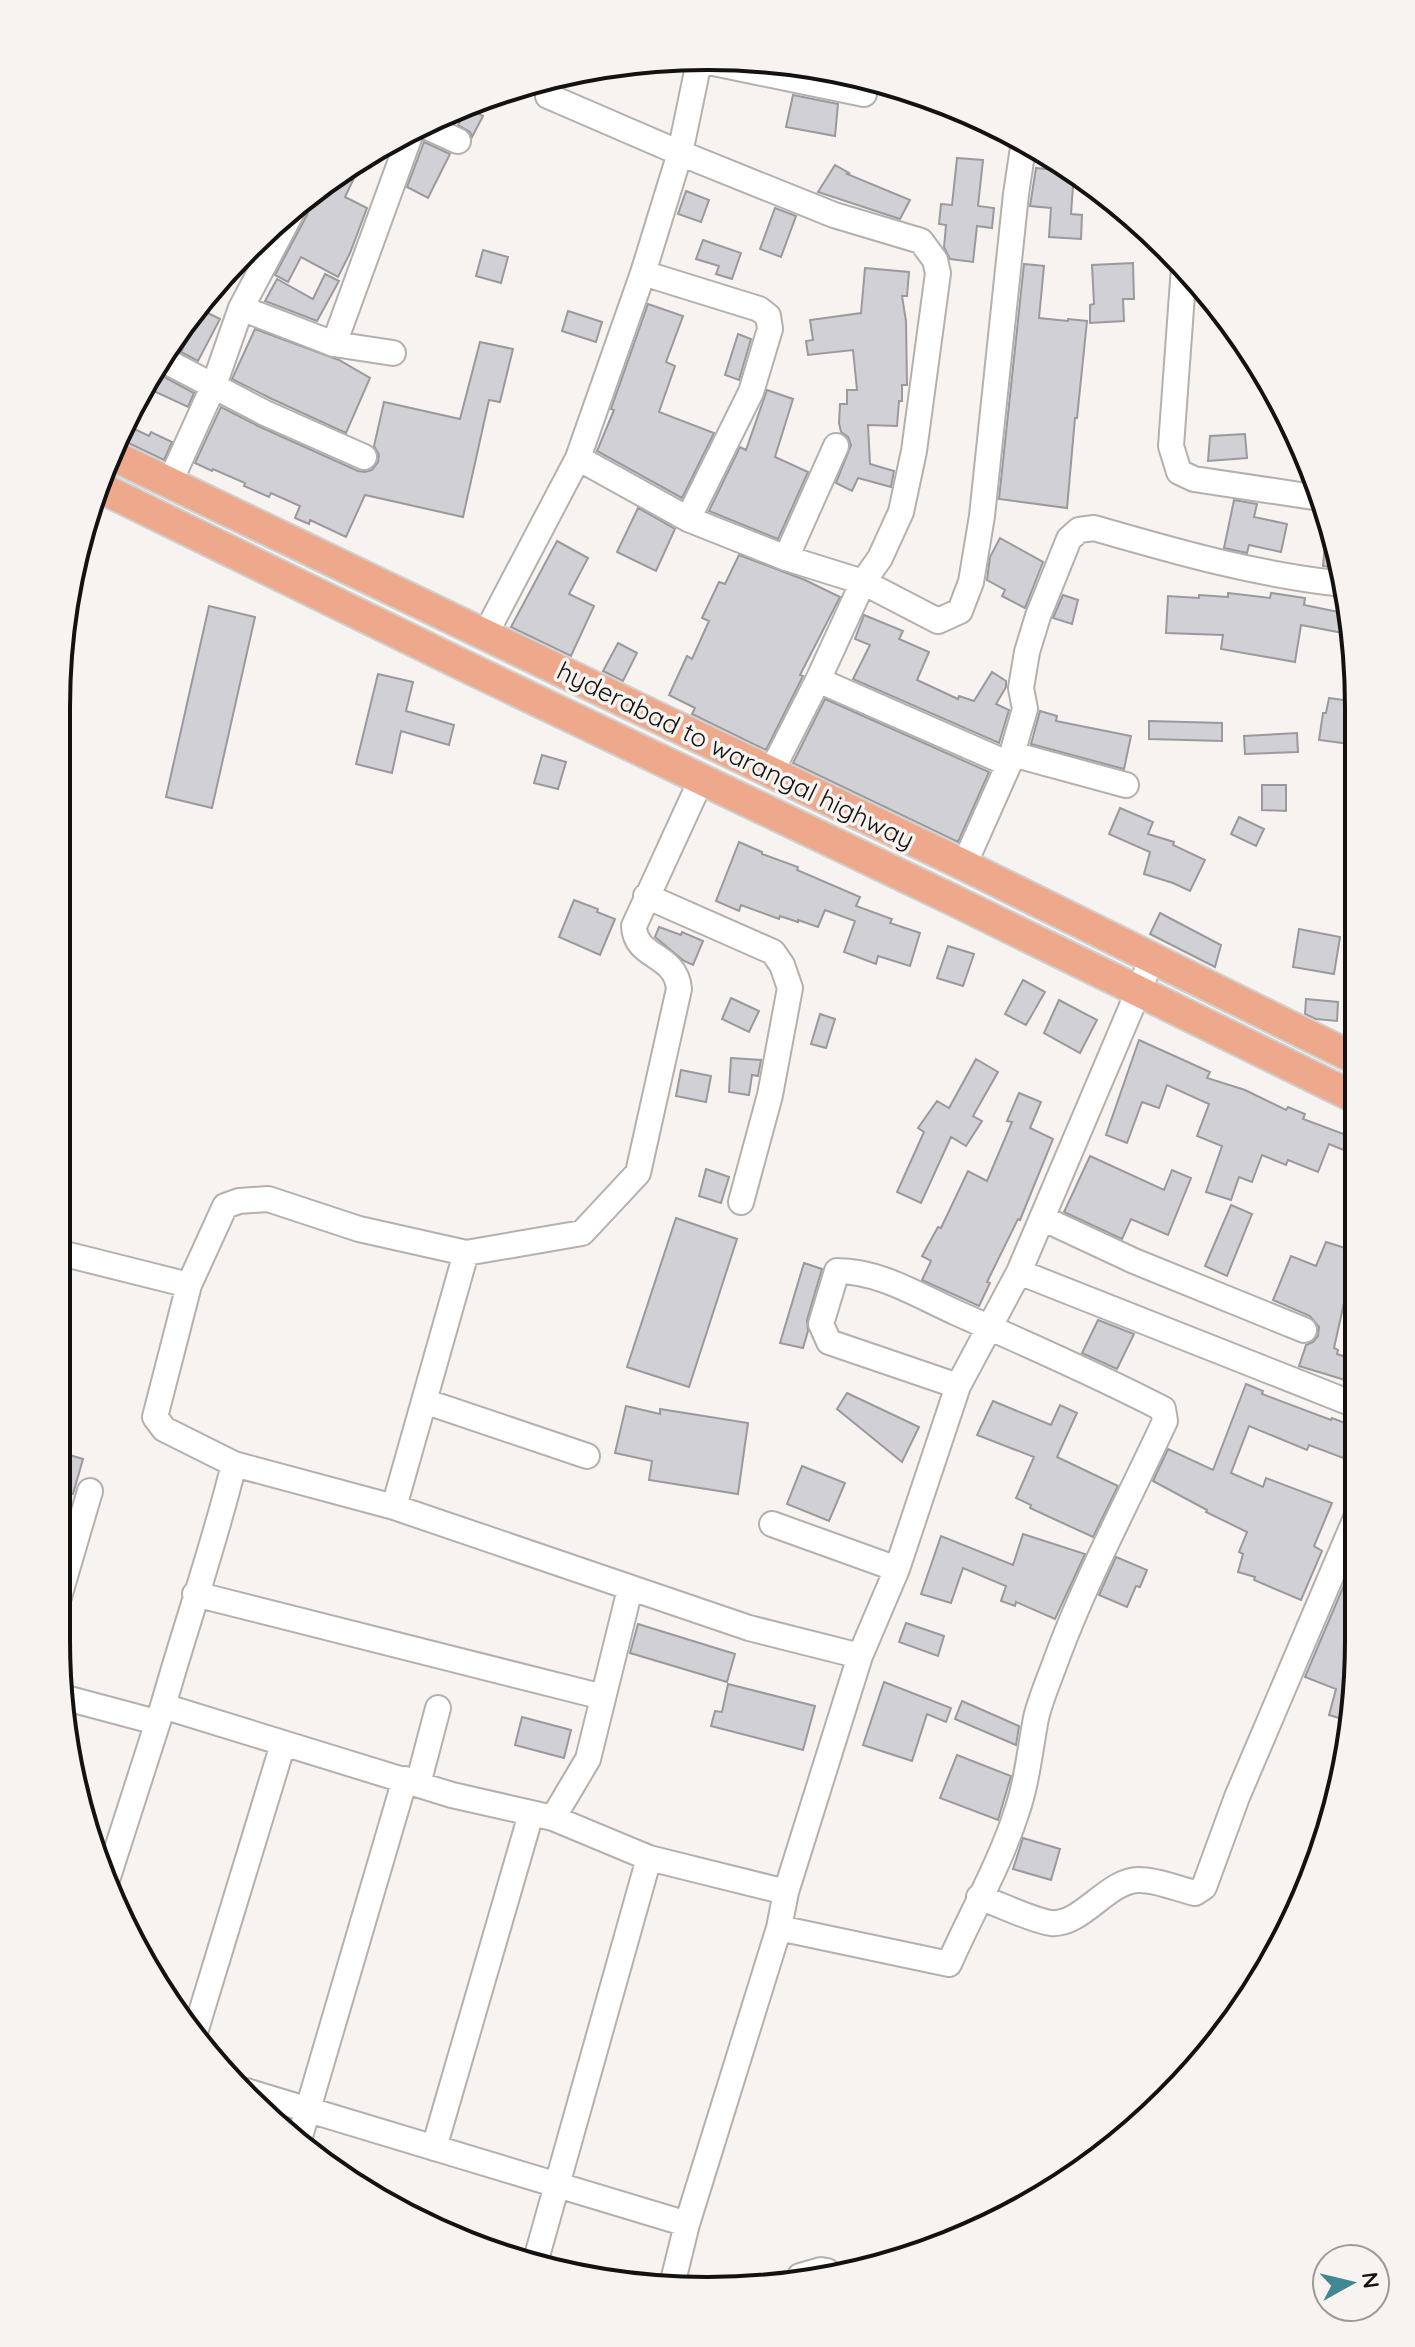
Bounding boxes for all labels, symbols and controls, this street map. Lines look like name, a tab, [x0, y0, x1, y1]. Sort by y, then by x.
street label: hyderabad to warangal highway	[552, 654, 920, 856]
north arrow	[1311, 2243, 1391, 2323]
text: N	[1356, 2270, 1386, 2290]

